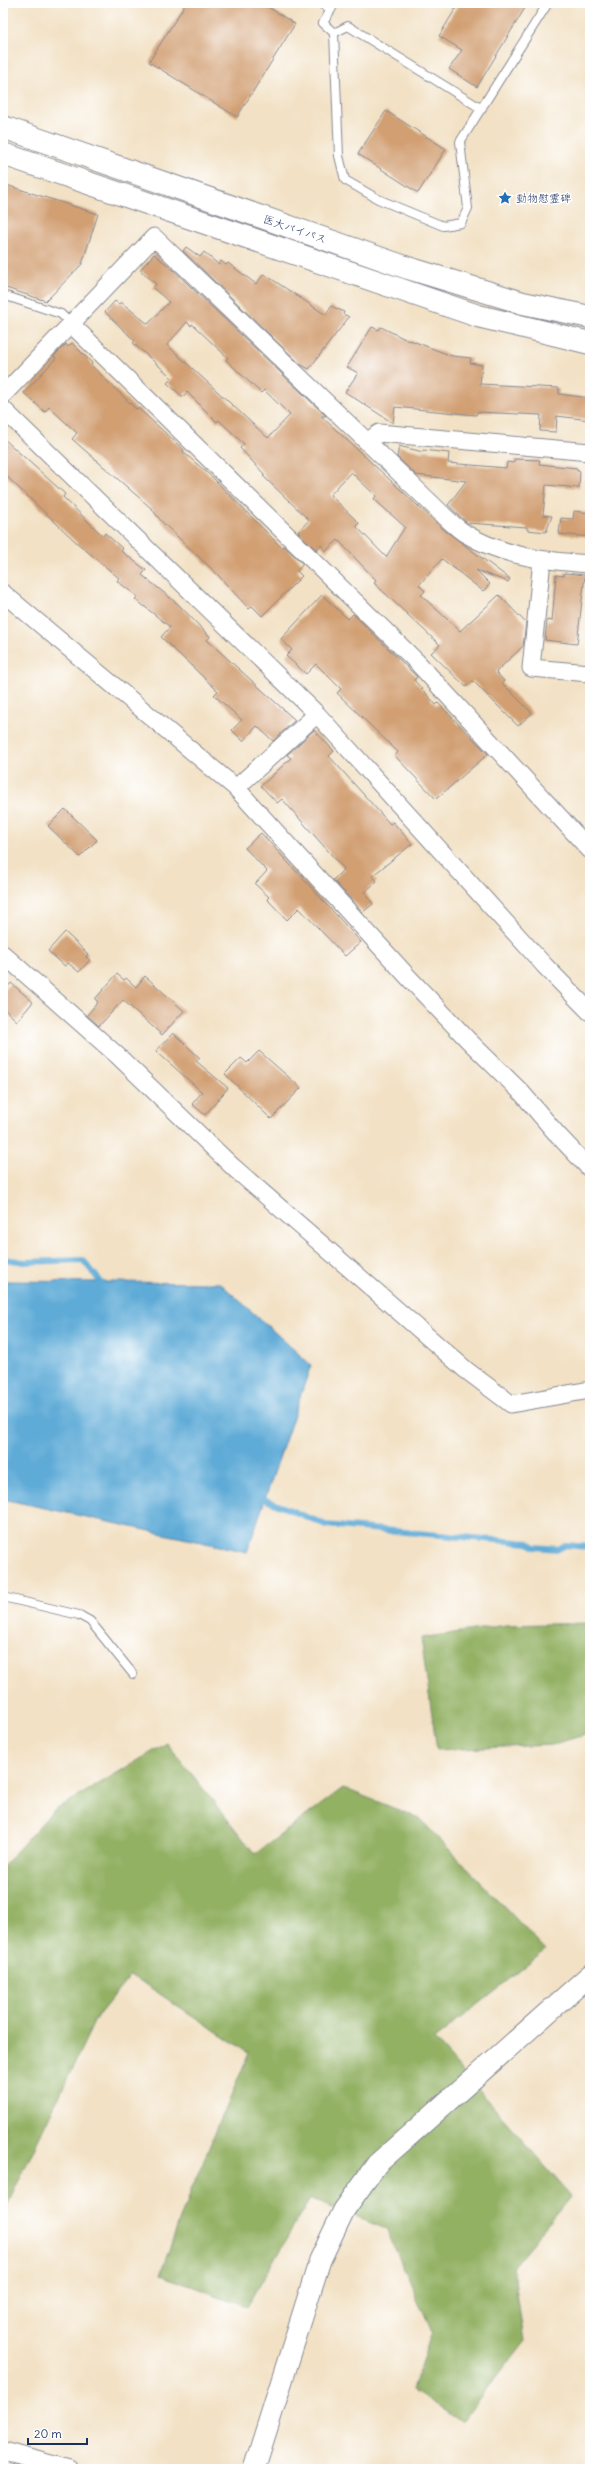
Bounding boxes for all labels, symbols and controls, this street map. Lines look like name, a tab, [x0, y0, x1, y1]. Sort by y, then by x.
place icon: 動物慰霊碑	[497, 190, 513, 206]
place label: 動物慰霊碑	[516, 191, 571, 205]
street label: 医大バイパス	[262, 212, 328, 246]
scale bar	[28, 2420, 87, 2446]
text: 20 m	[34, 2426, 62, 2441]

